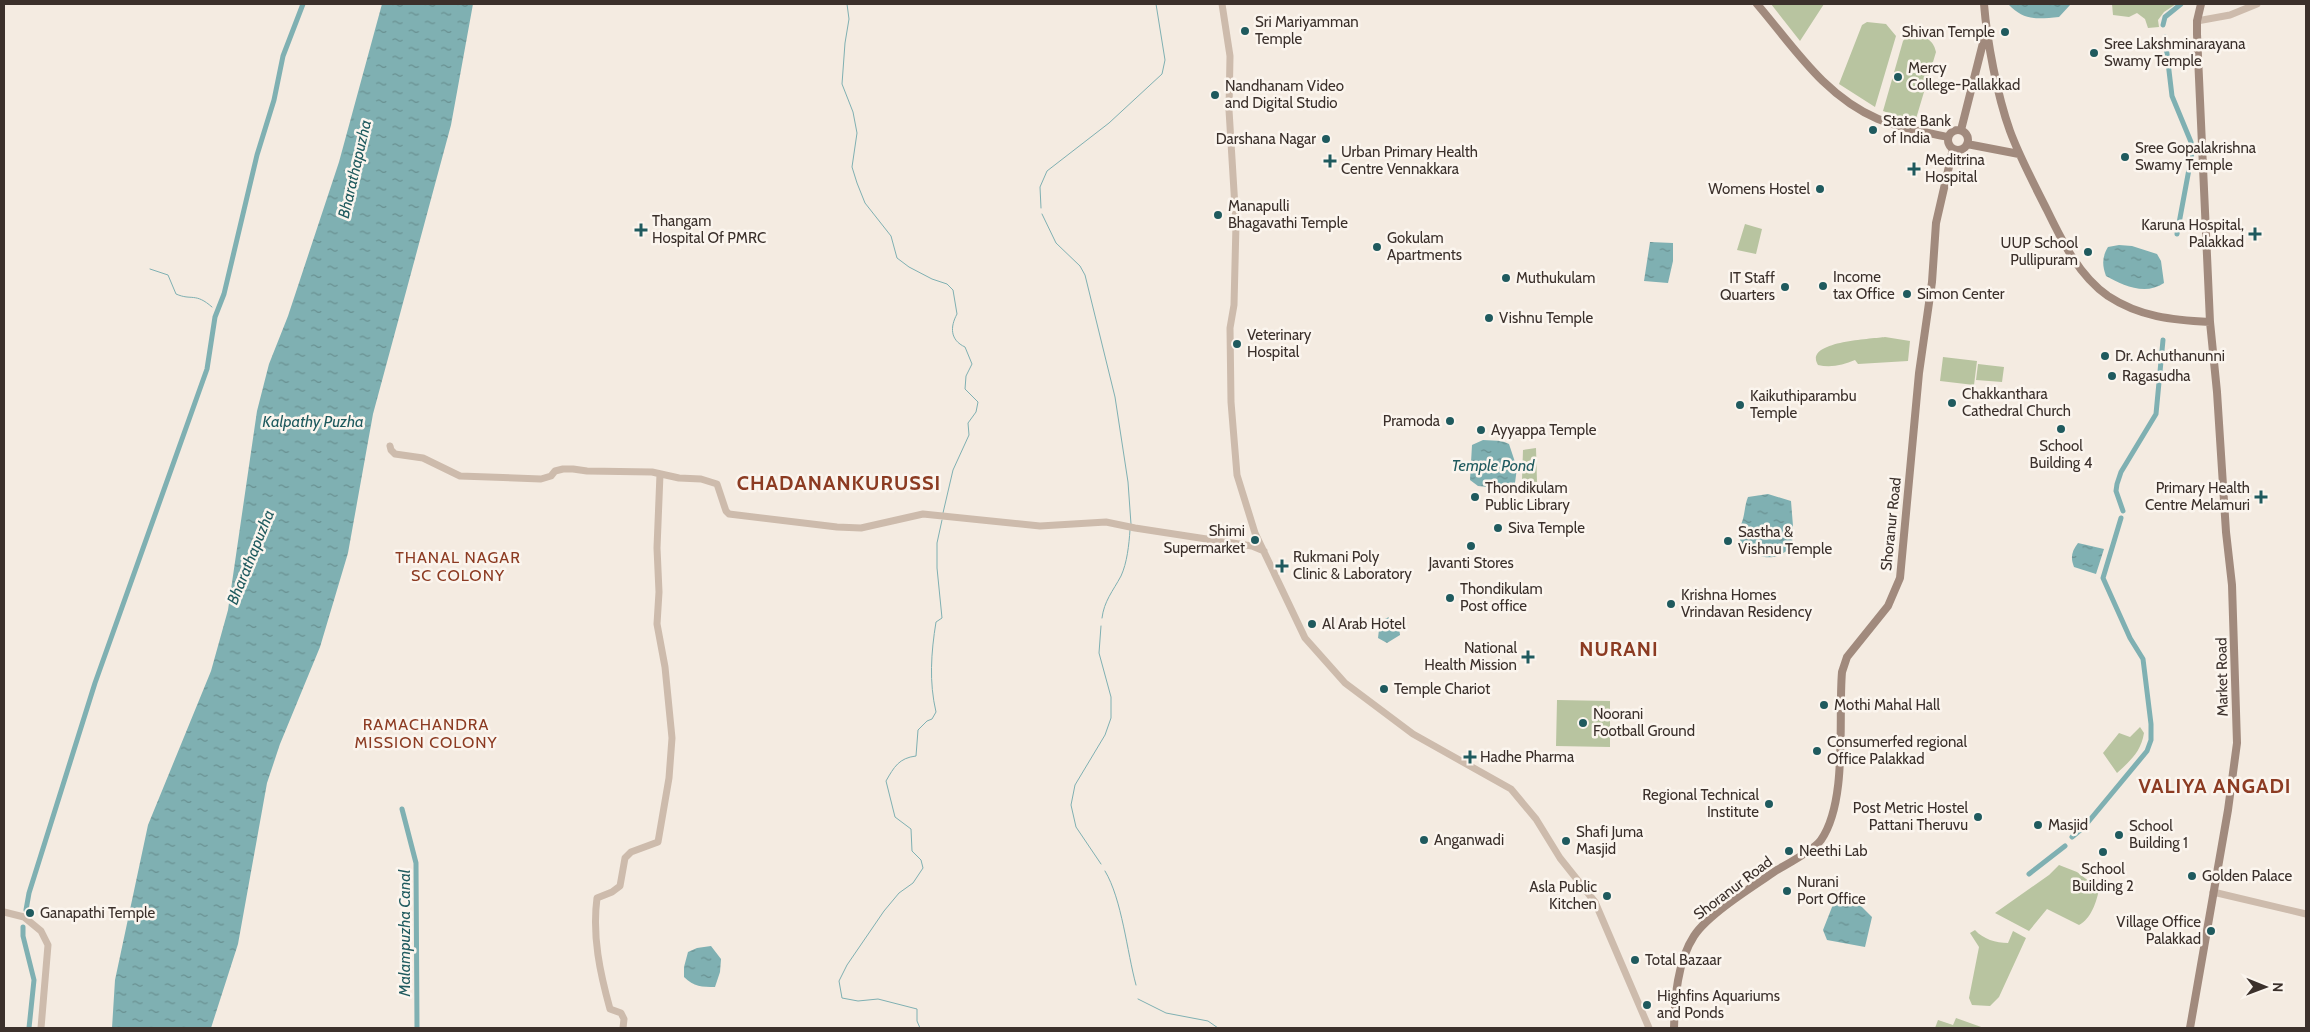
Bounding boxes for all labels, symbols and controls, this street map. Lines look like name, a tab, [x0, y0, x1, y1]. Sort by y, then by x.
place label: Sri Mariyamman Temple	[1255, 13, 1359, 48]
place label: Shivan Temple	[1902, 23, 1995, 41]
marker: Sri Mariyamman Temple	[1239, 25, 1251, 37]
marker: Shivan Temple	[1999, 26, 2011, 38]
place label: Sree Lakshminarayana Swamy Temple	[2104, 35, 2246, 70]
marker: Sree Lakshminarayana Swamy Temple	[2088, 47, 2100, 59]
place label: Mercy College-Pallakkad	[1908, 59, 2020, 94]
marker: Mercy College-Pallakkad	[1892, 71, 1904, 83]
place label: Nandhanam Video and Digital Studio	[1225, 77, 1344, 112]
marker: Nandhanam Video and Digital Studio	[1209, 89, 1221, 101]
place label: State Bank of India	[1883, 112, 1951, 147]
water label: Bharathapuzha	[334, 118, 375, 220]
marker: State Bank of India	[1867, 124, 1879, 136]
place label: Darshana Nagar	[1216, 130, 1316, 148]
marker: Darshana Nagar	[1320, 133, 1332, 145]
place label: Sree Gopalakrishna Swamy Temple	[2135, 139, 2257, 174]
place label: Urban Primary Health Centre Vennakkara	[1341, 143, 1478, 178]
place label: Meditrina Hospital	[1925, 151, 1986, 186]
marker: Sree Gopalakrishna Swamy Temple	[2119, 151, 2131, 163]
marker: Urban Primary Health Centre Vennakkara	[1323, 154, 1337, 168]
marker: Meditrina Hospital	[1907, 162, 1921, 176]
place label: Womens Hostel	[1708, 180, 1810, 198]
marker: Womens Hostel	[1814, 183, 1826, 195]
place label: Manapulli Bhagavathi Temple	[1228, 197, 1348, 232]
marker: Manapulli Bhagavathi Temple	[1212, 209, 1224, 221]
place label: Thangam Hospital Of PMRC	[652, 212, 766, 247]
place label: Karuna Hospital, Palakkad	[2141, 216, 2244, 251]
marker: Thangam Hospital Of PMRC	[634, 223, 648, 237]
marker: Karuna Hospital, Palakkad	[2248, 227, 2262, 241]
place label: Gokulam Apartments	[1387, 229, 1462, 264]
place label: UUP School Pullipuram	[2001, 234, 2078, 269]
marker: Gokulam Apartments	[1371, 241, 1383, 253]
marker: UUP School Pullipuram	[2082, 246, 2094, 258]
place label: Income tax Office	[1833, 268, 1895, 303]
place label: Muthukulam	[1516, 269, 1595, 287]
place label: IT Staff Quarters	[1720, 269, 1775, 304]
marker: Muthukulam	[1500, 272, 1512, 284]
marker: Income tax Office	[1817, 280, 1829, 292]
marker: IT Staff Quarters	[1779, 281, 1791, 293]
place label: Simon Center	[1917, 285, 2005, 303]
marker: Simon Center	[1901, 288, 1913, 300]
place label: Vishnu Temple	[1499, 309, 1593, 327]
marker: Vishnu Temple	[1483, 312, 1495, 324]
place label: Veterinary Hospital	[1247, 326, 1312, 361]
marker: Veterinary Hospital	[1231, 338, 1243, 350]
place label: Dr. Achuthanunni	[2115, 347, 2225, 365]
marker: Dr. Achuthanunni	[2099, 350, 2111, 362]
place label: Ragasudha	[2122, 367, 2191, 385]
marker: Ragasudha	[2106, 370, 2118, 382]
place label: Chakkanthara Cathedral Church	[1962, 385, 2071, 420]
place label: Kaikuthiparambu Temple	[1750, 387, 1857, 422]
marker: Chakkanthara Cathedral Church	[1946, 397, 1958, 409]
marker: Kaikuthiparambu Temple	[1734, 399, 1746, 411]
water label: Kalpathy Puzha	[262, 412, 364, 431]
place label: Pramoda	[1383, 412, 1441, 430]
marker: Pramoda	[1444, 415, 1456, 427]
place label: Ayyappa Temple	[1491, 421, 1597, 439]
marker: School Building 4	[2055, 423, 2067, 435]
marker: Ayyappa Temple	[1475, 424, 1487, 436]
place label: School Building 4	[2030, 437, 2093, 472]
water label: Temple Pond	[1451, 456, 1535, 475]
district label: CHADANANKURUSSI	[737, 471, 941, 495]
street label: Shoranur Road	[1877, 476, 1905, 572]
place label: Thondikulam Public Library	[1485, 479, 1570, 514]
place label: Primary Health Centre Melamuri	[2145, 479, 2250, 514]
marker: Primary Health Centre Melamuri	[2254, 490, 2268, 504]
marker: Thondikulam Public Library	[1469, 491, 1481, 503]
water label: Bharathapuzha	[223, 507, 278, 607]
place label: Siva Temple	[1508, 519, 1585, 537]
place label: Shimi Supermarket	[1163, 522, 1245, 557]
marker: Siva Temple	[1492, 522, 1504, 534]
place label: Sastha & Vishnu Temple	[1738, 523, 1832, 558]
marker: Shimi Supermarket	[1249, 534, 1261, 546]
marker: Sastha & Vishnu Temple	[1722, 535, 1734, 547]
marker: Javanti Stores	[1465, 540, 1477, 552]
district label: THANAL NAGAR SC COLONY	[395, 548, 521, 585]
place label: Rukmani Poly Clinic & Laboratory	[1293, 548, 1412, 583]
place label: Javanti Stores	[1427, 554, 1514, 572]
marker: Rukmani Poly Clinic & Laboratory	[1275, 559, 1289, 573]
place label: Thondikulam Post office	[1460, 580, 1543, 615]
place label: Krishna Homes Vrindavan Residency	[1681, 586, 1812, 621]
marker: Thondikulam Post office	[1444, 592, 1456, 604]
marker: Krishna Homes Vrindavan Residency	[1665, 598, 1677, 610]
place label: Al Arab Hotel	[1322, 615, 1406, 633]
marker: Al Arab Hotel	[1306, 618, 1318, 630]
district label: NURANI	[1579, 637, 1659, 661]
street label: Market Road	[2212, 637, 2232, 717]
place label: National Health Mission	[1424, 639, 1517, 674]
marker: National Health Mission	[1521, 650, 1535, 664]
place label: Temple Chariot	[1394, 680, 1490, 698]
marker: Temple Chariot	[1378, 683, 1390, 695]
place label: Mothi Mahal Hall	[1834, 696, 1941, 714]
marker: Mothi Mahal Hall	[1818, 699, 1830, 711]
place label: Noorani Football Ground	[1593, 705, 1695, 740]
district label: RAMACHANDRA MISSION COLONY	[354, 715, 498, 752]
marker: Noorani Football Ground	[1577, 717, 1589, 729]
place label: Consumerfed regional Office Palakkad	[1827, 733, 1967, 768]
marker: Consumerfed regional Office Palakkad	[1811, 745, 1823, 757]
place label: Hadhe Pharma	[1480, 748, 1575, 766]
marker: Hadhe Pharma	[1464, 751, 1476, 763]
district label: VALIYA ANGADI	[2139, 774, 2291, 798]
place label: Regional Technical Institute	[1642, 786, 1759, 821]
marker: Regional Technical Institute	[1763, 798, 1775, 810]
place label: Post Metric Hostel Pattani Theruvu	[1853, 799, 1968, 834]
marker: Post Metric Hostel Pattani Theruvu	[1972, 811, 1984, 823]
place label: Masjid	[2048, 816, 2088, 834]
place label: School Building 1	[2129, 817, 2188, 852]
marker: Masjid	[2032, 819, 2044, 831]
place label: Shafi Juma Masjid	[1576, 823, 1644, 858]
marker: School Building 1	[2113, 829, 2125, 841]
place label: Anganwadi	[1434, 831, 1504, 849]
marker: Anganwadi	[1418, 834, 1430, 846]
marker: Shafi Juma Masjid	[1560, 835, 1572, 847]
place label: Neethi Lab	[1799, 842, 1868, 860]
marker: Neethi Lab	[1783, 845, 1795, 857]
marker: School Building 2	[2097, 846, 2109, 858]
street label: Shoranur Road	[1690, 853, 1776, 923]
place label: School Building 2	[2072, 860, 2134, 895]
place label: Golden Palace	[2202, 867, 2292, 885]
water label: Malampuzha Canal	[395, 869, 414, 998]
marker: Golden Palace	[2186, 870, 2198, 882]
place label: Nurani Port Office	[1797, 873, 1866, 908]
place label: Asla Public Kitchen	[1529, 878, 1597, 913]
marker: Nurani Port Office	[1781, 885, 1793, 897]
marker: Asla Public Kitchen	[1601, 890, 1613, 902]
place label: Ganapathi Temple	[40, 904, 155, 922]
marker: Ganapathi Temple	[24, 907, 36, 919]
place label: Village Office Palakkad	[2116, 913, 2201, 948]
marker: Village Office Palakkad	[2205, 925, 2217, 937]
place label: Total Bazaar	[1645, 951, 1722, 969]
marker: Total Bazaar	[1629, 954, 1641, 966]
north arrow	[2240, 962, 2290, 1012]
text: N	[2269, 982, 2287, 992]
place label: Highfins Aquariums and Ponds	[1657, 987, 1780, 1022]
marker: Highfins Aquariums and Ponds	[1641, 999, 1653, 1011]

